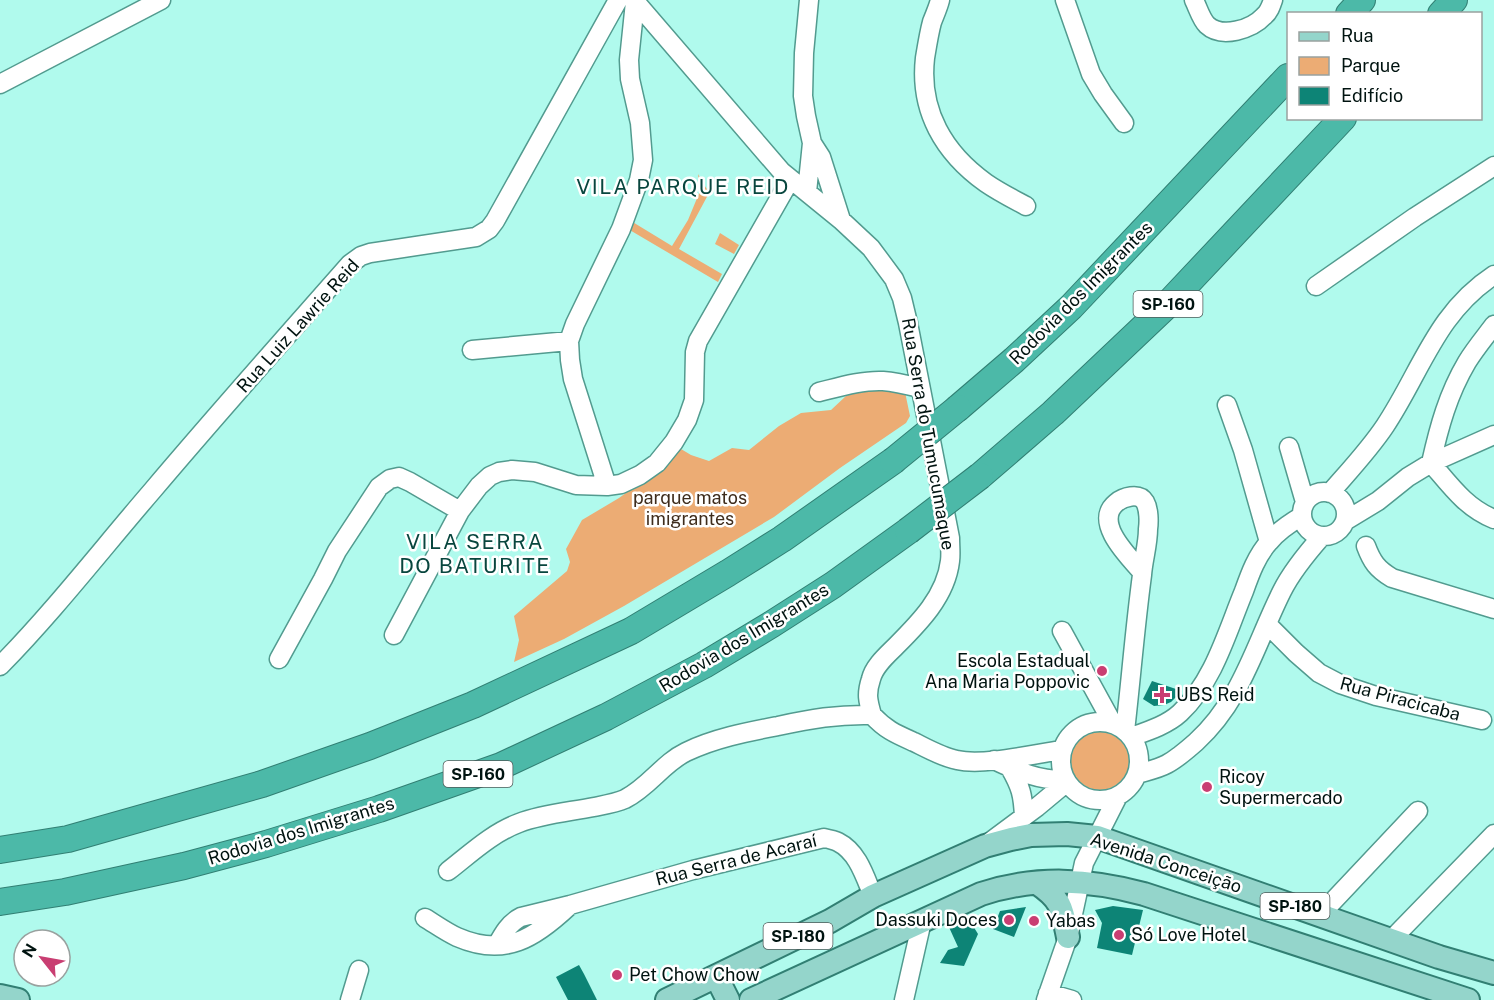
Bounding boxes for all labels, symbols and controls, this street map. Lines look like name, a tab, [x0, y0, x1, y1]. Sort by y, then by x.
legend	[1287, 12, 1482, 120]
text: Rua	[1341, 25, 1373, 46]
text: Parque	[1341, 55, 1401, 76]
text: Edifício	[1341, 85, 1403, 106]
district label: VILA PARQUE REID	[576, 174, 790, 199]
street label: Rodovia dos Imigrantes	[1005, 217, 1157, 369]
street label: Rua Luiz Lawrie Reid	[232, 255, 363, 397]
road number: SP-160	[1134, 291, 1202, 317]
street label: Rua Serra do Tumucumaque	[898, 316, 959, 552]
park label: parque matos imigrantes	[633, 487, 747, 529]
district label: VILA SERRA DO BATURITE	[399, 529, 551, 578]
street label: Rodovia dos Imigrantes	[655, 579, 832, 696]
place label: Escola Estadual Ana Maria Poppovic	[925, 650, 1090, 692]
marker: Escola Estadual Ana Maria Poppovic	[1095, 664, 1109, 678]
street label: Rua Piracicaba	[1338, 672, 1463, 725]
place label: UBS Reid	[1176, 684, 1254, 705]
marker: UBS Reid	[1153, 686, 1171, 704]
road number: SP-160	[444, 761, 512, 787]
place label: Ricoy Supermercado	[1219, 766, 1343, 808]
marker: Ricoy Supermercado	[1200, 780, 1214, 794]
street label: Rodovia dos Imigrantes	[205, 792, 397, 869]
street label: Avenida Conceição	[1088, 828, 1244, 897]
street label: Rua Serra de Acaraí	[653, 829, 819, 890]
road number: SP-180	[1260, 893, 1330, 919]
place label: Dassuki Doces	[875, 909, 997, 930]
place label: Yabas	[1046, 910, 1095, 931]
marker: Dassuki Doces	[1002, 913, 1016, 927]
marker: Yabas	[1027, 914, 1041, 928]
road number: SP-180	[764, 923, 832, 949]
place label: Só Love Hotel	[1131, 924, 1247, 945]
north arrow	[12, 928, 72, 988]
marker: Só Love Hotel	[1112, 928, 1126, 942]
text: N	[18, 940, 41, 961]
place label: Pet Chow Chow	[629, 964, 760, 985]
marker: Pet Chow Chow	[610, 968, 624, 982]

